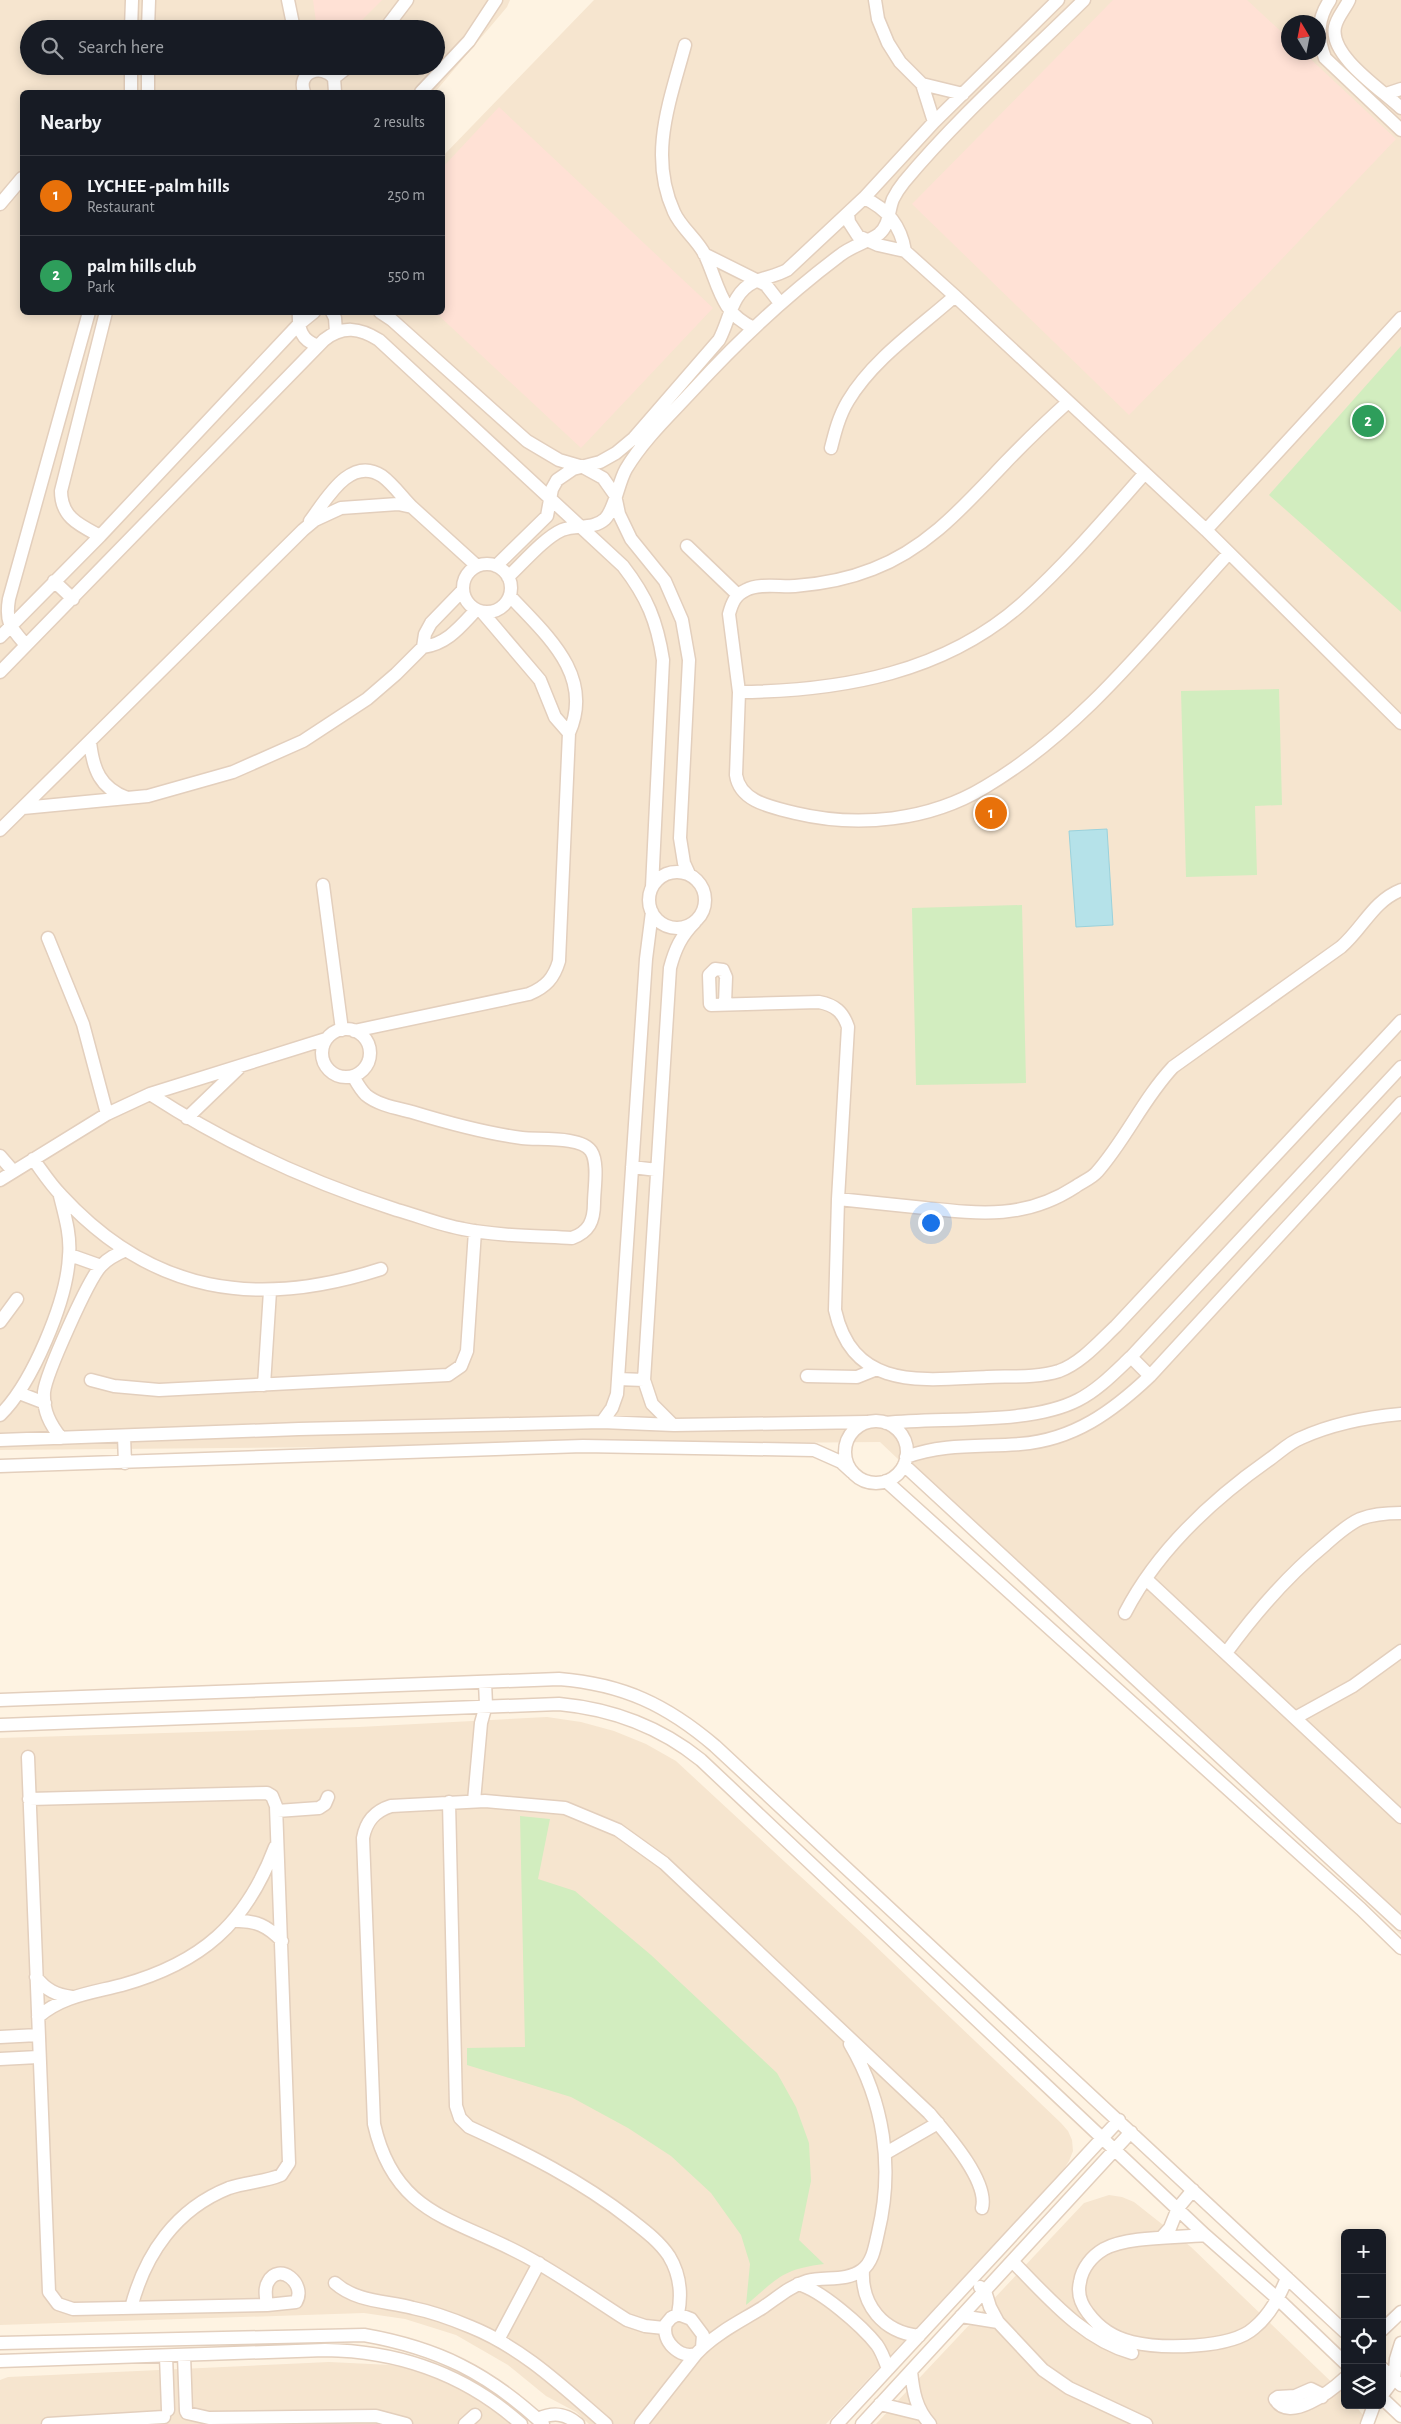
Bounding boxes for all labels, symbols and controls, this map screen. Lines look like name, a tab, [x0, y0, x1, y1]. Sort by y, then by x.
north arrow	[1281, 15, 1326, 60]
search box	[20, 20, 445, 75]
icon: search	[38, 34, 66, 62]
text: Search here	[78, 38, 164, 57]
text: Nearby	[40, 112, 101, 133]
text: 2 results	[373, 114, 425, 130]
text: LYCHEE -palm hills	[87, 177, 229, 196]
text: 1	[53, 187, 59, 203]
text: 250 m	[387, 187, 425, 203]
text: Restaurant	[87, 199, 155, 215]
text: palm hills club	[87, 257, 197, 276]
text: 2	[52, 267, 60, 283]
text: 550 m	[388, 267, 425, 283]
text: Park	[87, 279, 115, 295]
pin: 2	[1352, 402, 1384, 440]
pin: 1	[975, 794, 1007, 832]
your location	[918, 1210, 944, 1236]
map controls	[1341, 2229, 1386, 2409]
button: +	[1341, 2229, 1386, 2274]
button: −	[1341, 2274, 1386, 2319]
button: locate	[1341, 2319, 1386, 2364]
button: layers	[1341, 2364, 1386, 2409]

